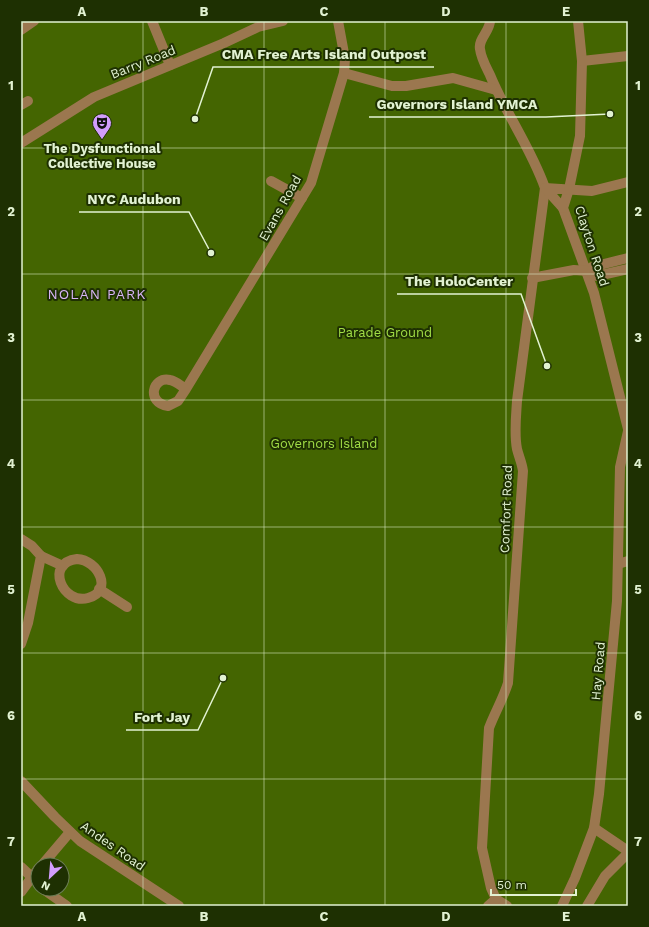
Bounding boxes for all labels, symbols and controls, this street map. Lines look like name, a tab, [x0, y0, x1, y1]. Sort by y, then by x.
text: A	[78, 4, 87, 19]
text: B	[200, 4, 209, 19]
text: C	[320, 4, 329, 19]
text: D	[441, 4, 451, 19]
text: E	[562, 4, 570, 19]
callout: CMA Free Arts Island Outpost	[213, 41, 434, 67]
street label: Barry Road	[108, 42, 178, 82]
text: CMA Free Arts Island Outpost	[222, 46, 426, 62]
text: 1	[8, 78, 14, 93]
text: 1	[635, 78, 641, 93]
callout: Governors Island YMCA	[369, 91, 546, 117]
text: Governors Island YMCA	[376, 96, 538, 112]
theatre icon: The Dysfunctional Collective House	[91, 112, 113, 140]
place label: The Dysfunctional Collective House	[43, 141, 161, 171]
street label: Evans Road	[256, 172, 304, 244]
callout: NYC Audubon	[79, 186, 189, 212]
text: NYC Audubon	[87, 191, 181, 207]
text: 2	[7, 204, 15, 219]
street label: Clayton Road	[572, 204, 612, 288]
text: 2	[634, 204, 642, 219]
callout: The HoloCenter	[397, 268, 521, 294]
text: The HoloCenter	[405, 273, 513, 289]
district label: NOLAN PARK	[47, 286, 147, 302]
park label: Parade Ground	[338, 325, 432, 340]
text: 3	[7, 330, 15, 345]
text: 3	[634, 330, 642, 345]
park label: Governors Island	[270, 436, 378, 451]
text: 4	[7, 456, 16, 471]
text: 4	[634, 456, 643, 471]
street label: Comfort Road	[497, 465, 515, 553]
text: 5	[7, 582, 15, 597]
text: 5	[634, 582, 642, 597]
street label: Hay Road	[588, 641, 608, 701]
callout: Fort Jay	[126, 704, 198, 730]
text: 6	[7, 708, 15, 723]
text: 6	[634, 708, 642, 723]
text: Fort Jay	[134, 709, 190, 725]
street label: Andes Road	[78, 818, 148, 874]
text: 7	[7, 834, 15, 849]
text: 7	[634, 834, 642, 849]
north arrow	[30, 857, 70, 897]
scale bar	[491, 871, 576, 897]
text: N	[39, 878, 52, 893]
text: 50 m	[497, 878, 527, 892]
text: A	[78, 909, 87, 924]
text: B	[200, 909, 209, 924]
text: C	[320, 909, 329, 924]
text: D	[441, 909, 451, 924]
text: E	[562, 909, 570, 924]

